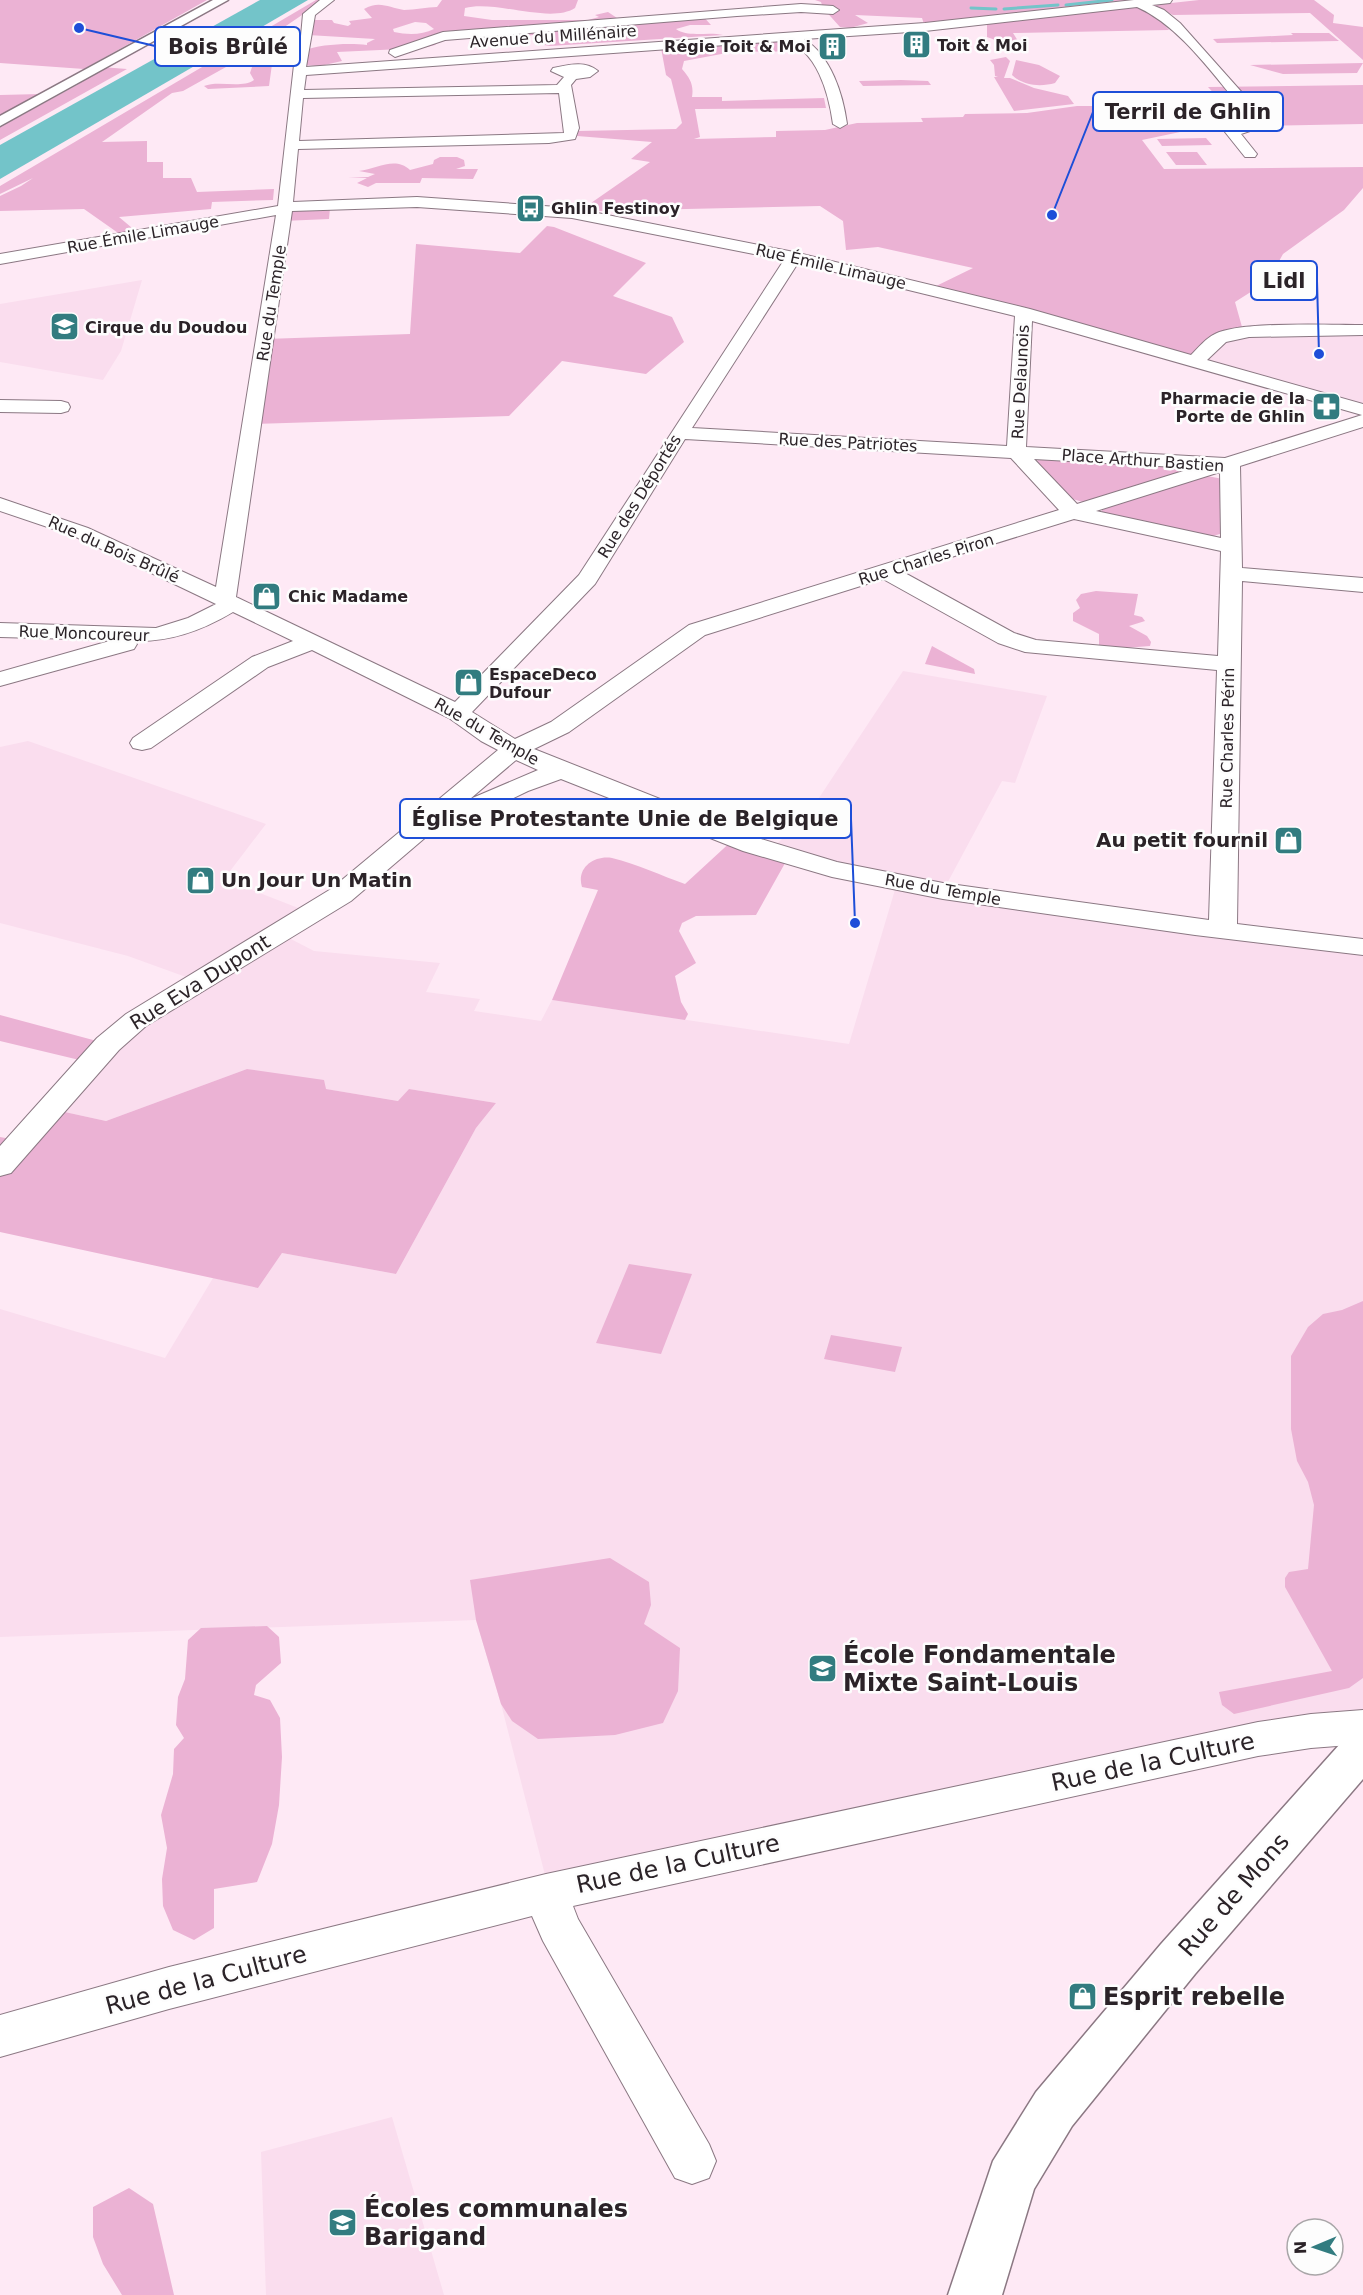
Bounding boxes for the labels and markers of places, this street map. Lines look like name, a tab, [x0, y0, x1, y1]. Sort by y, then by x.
callout: Bois Brûlé	[155, 27, 300, 66]
building icon: Toit & Moi	[900, 29, 932, 61]
building icon: Régie Toit & Moi	[816, 30, 848, 62]
place label: Toit & Moi	[937, 36, 1027, 55]
place label: Régie Toit & Moi	[664, 37, 811, 56]
callout: Terril de Ghlin	[1093, 92, 1283, 131]
bus stop icon: Ghlin Festinoy	[514, 192, 546, 224]
place label: Ghlin Festinoy	[551, 199, 681, 218]
callout: Lidl	[1251, 261, 1317, 300]
school or university icon: Cirque du Doudou	[48, 311, 80, 343]
place label: Cirque du Doudou	[85, 318, 247, 337]
place label: Pharmacie de la Porte de Ghlin	[1160, 389, 1305, 426]
pharmacy icon: Pharmacie de la Porte de Ghlin	[1310, 391, 1342, 423]
shop icon: Chic Madame	[251, 580, 283, 612]
place label: Chic Madame	[288, 587, 408, 606]
place label: EspaceDeco Dufour	[489, 665, 597, 702]
shop icon: EspaceDeco Dufour	[452, 667, 484, 699]
callout: Église Protestante Unie de Belgique	[400, 799, 851, 838]
shop icon: Au petit fournil	[1273, 824, 1305, 856]
place label: Au petit fournil	[1096, 828, 1268, 852]
shop icon: Un Jour Un Matin	[184, 864, 216, 896]
place label: Un Jour Un Matin	[221, 868, 412, 892]
place label: École Fondamentale Mixte Saint-Louis	[843, 1640, 1116, 1697]
school or university icon: École Fondamentale Mixte Saint-Louis	[806, 1653, 838, 1685]
shop icon: Esprit rebelle	[1066, 1981, 1098, 2013]
place label: Esprit rebelle	[1103, 1983, 1285, 2011]
place label: Écoles communales Barigand	[364, 2194, 628, 2251]
school or university icon: Écoles communales Barigand	[327, 2207, 359, 2239]

